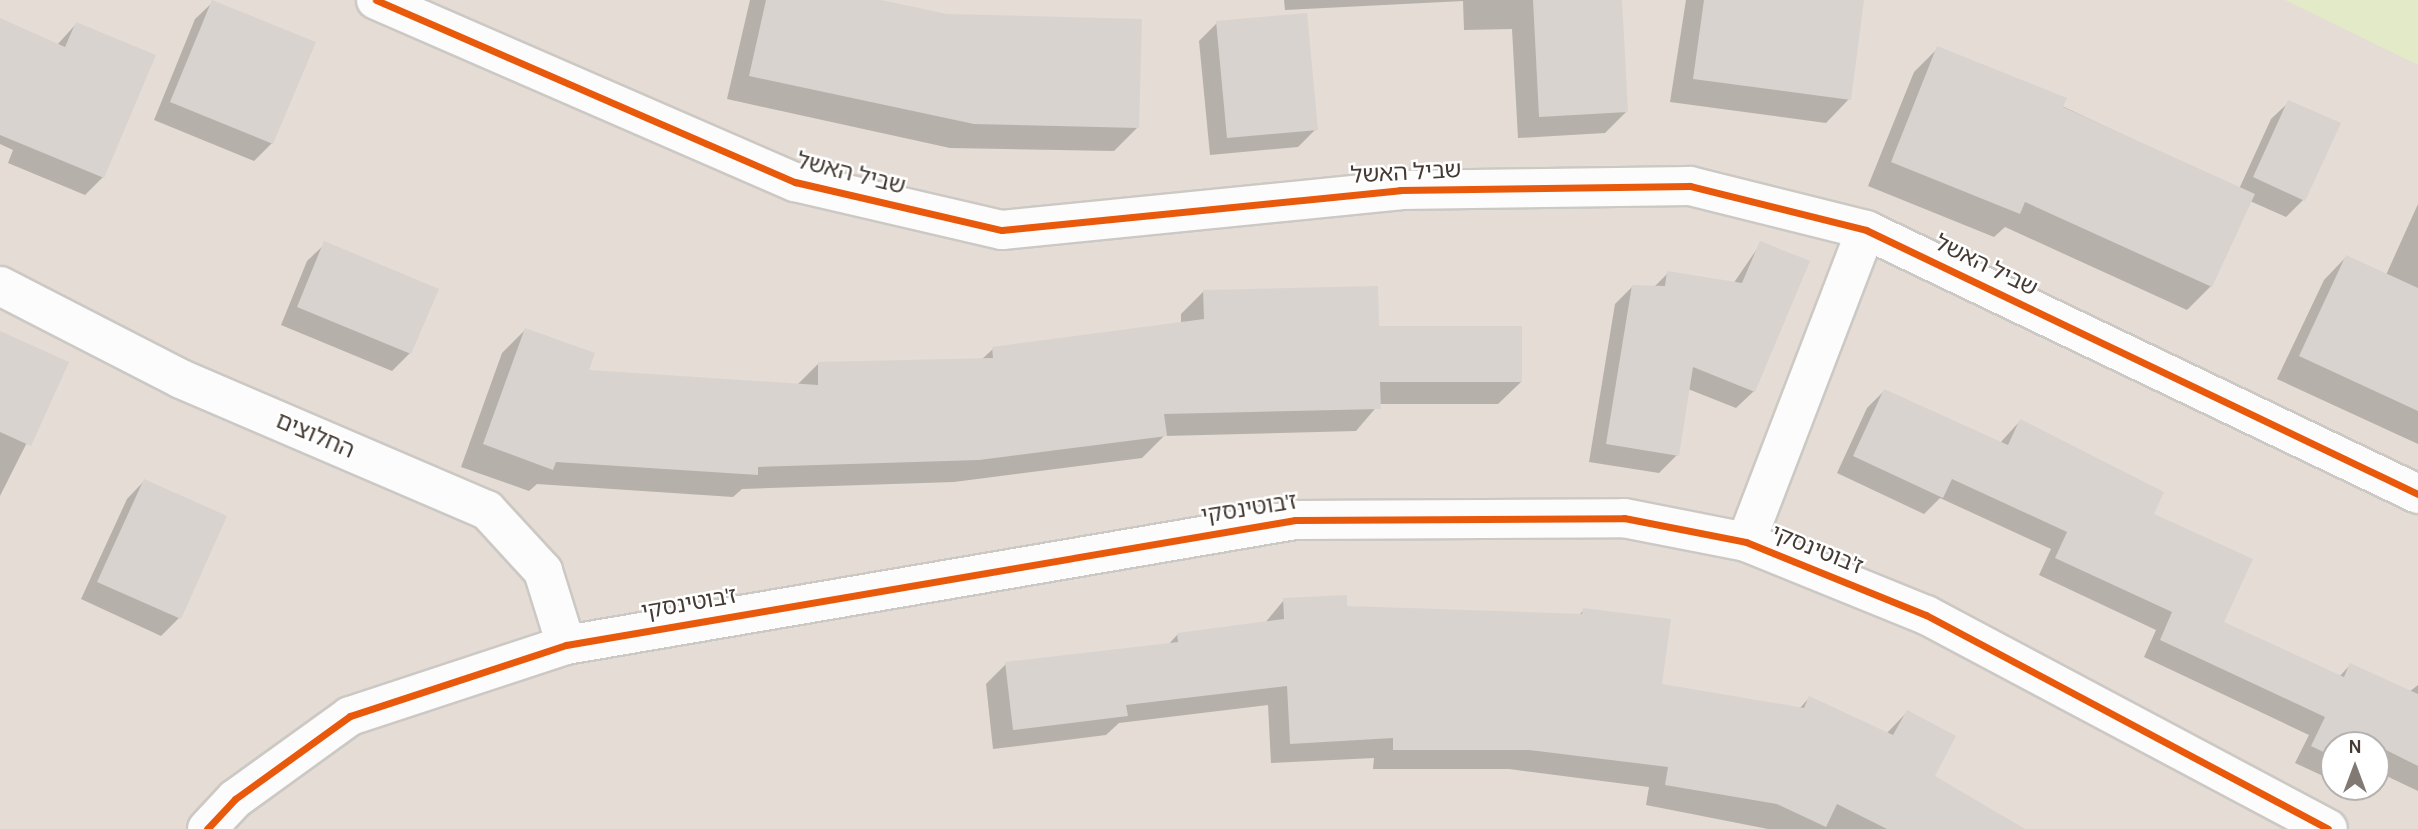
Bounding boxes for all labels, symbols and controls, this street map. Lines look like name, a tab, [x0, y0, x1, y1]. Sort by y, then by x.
street label: שביל האשל	[794, 147, 908, 201]
street label: שביל האשל	[1350, 156, 1462, 190]
street label: שביל האשל	[1930, 229, 2042, 303]
street label: החלוצים	[272, 407, 358, 465]
street label: ז'בוטינסקי	[1199, 488, 1299, 530]
street label: ז'בוטינסקי	[1767, 519, 1867, 581]
street label: ז'בוטינסקי	[639, 582, 739, 626]
north arrow	[2320, 731, 2390, 801]
text: N	[2348, 736, 2362, 758]

